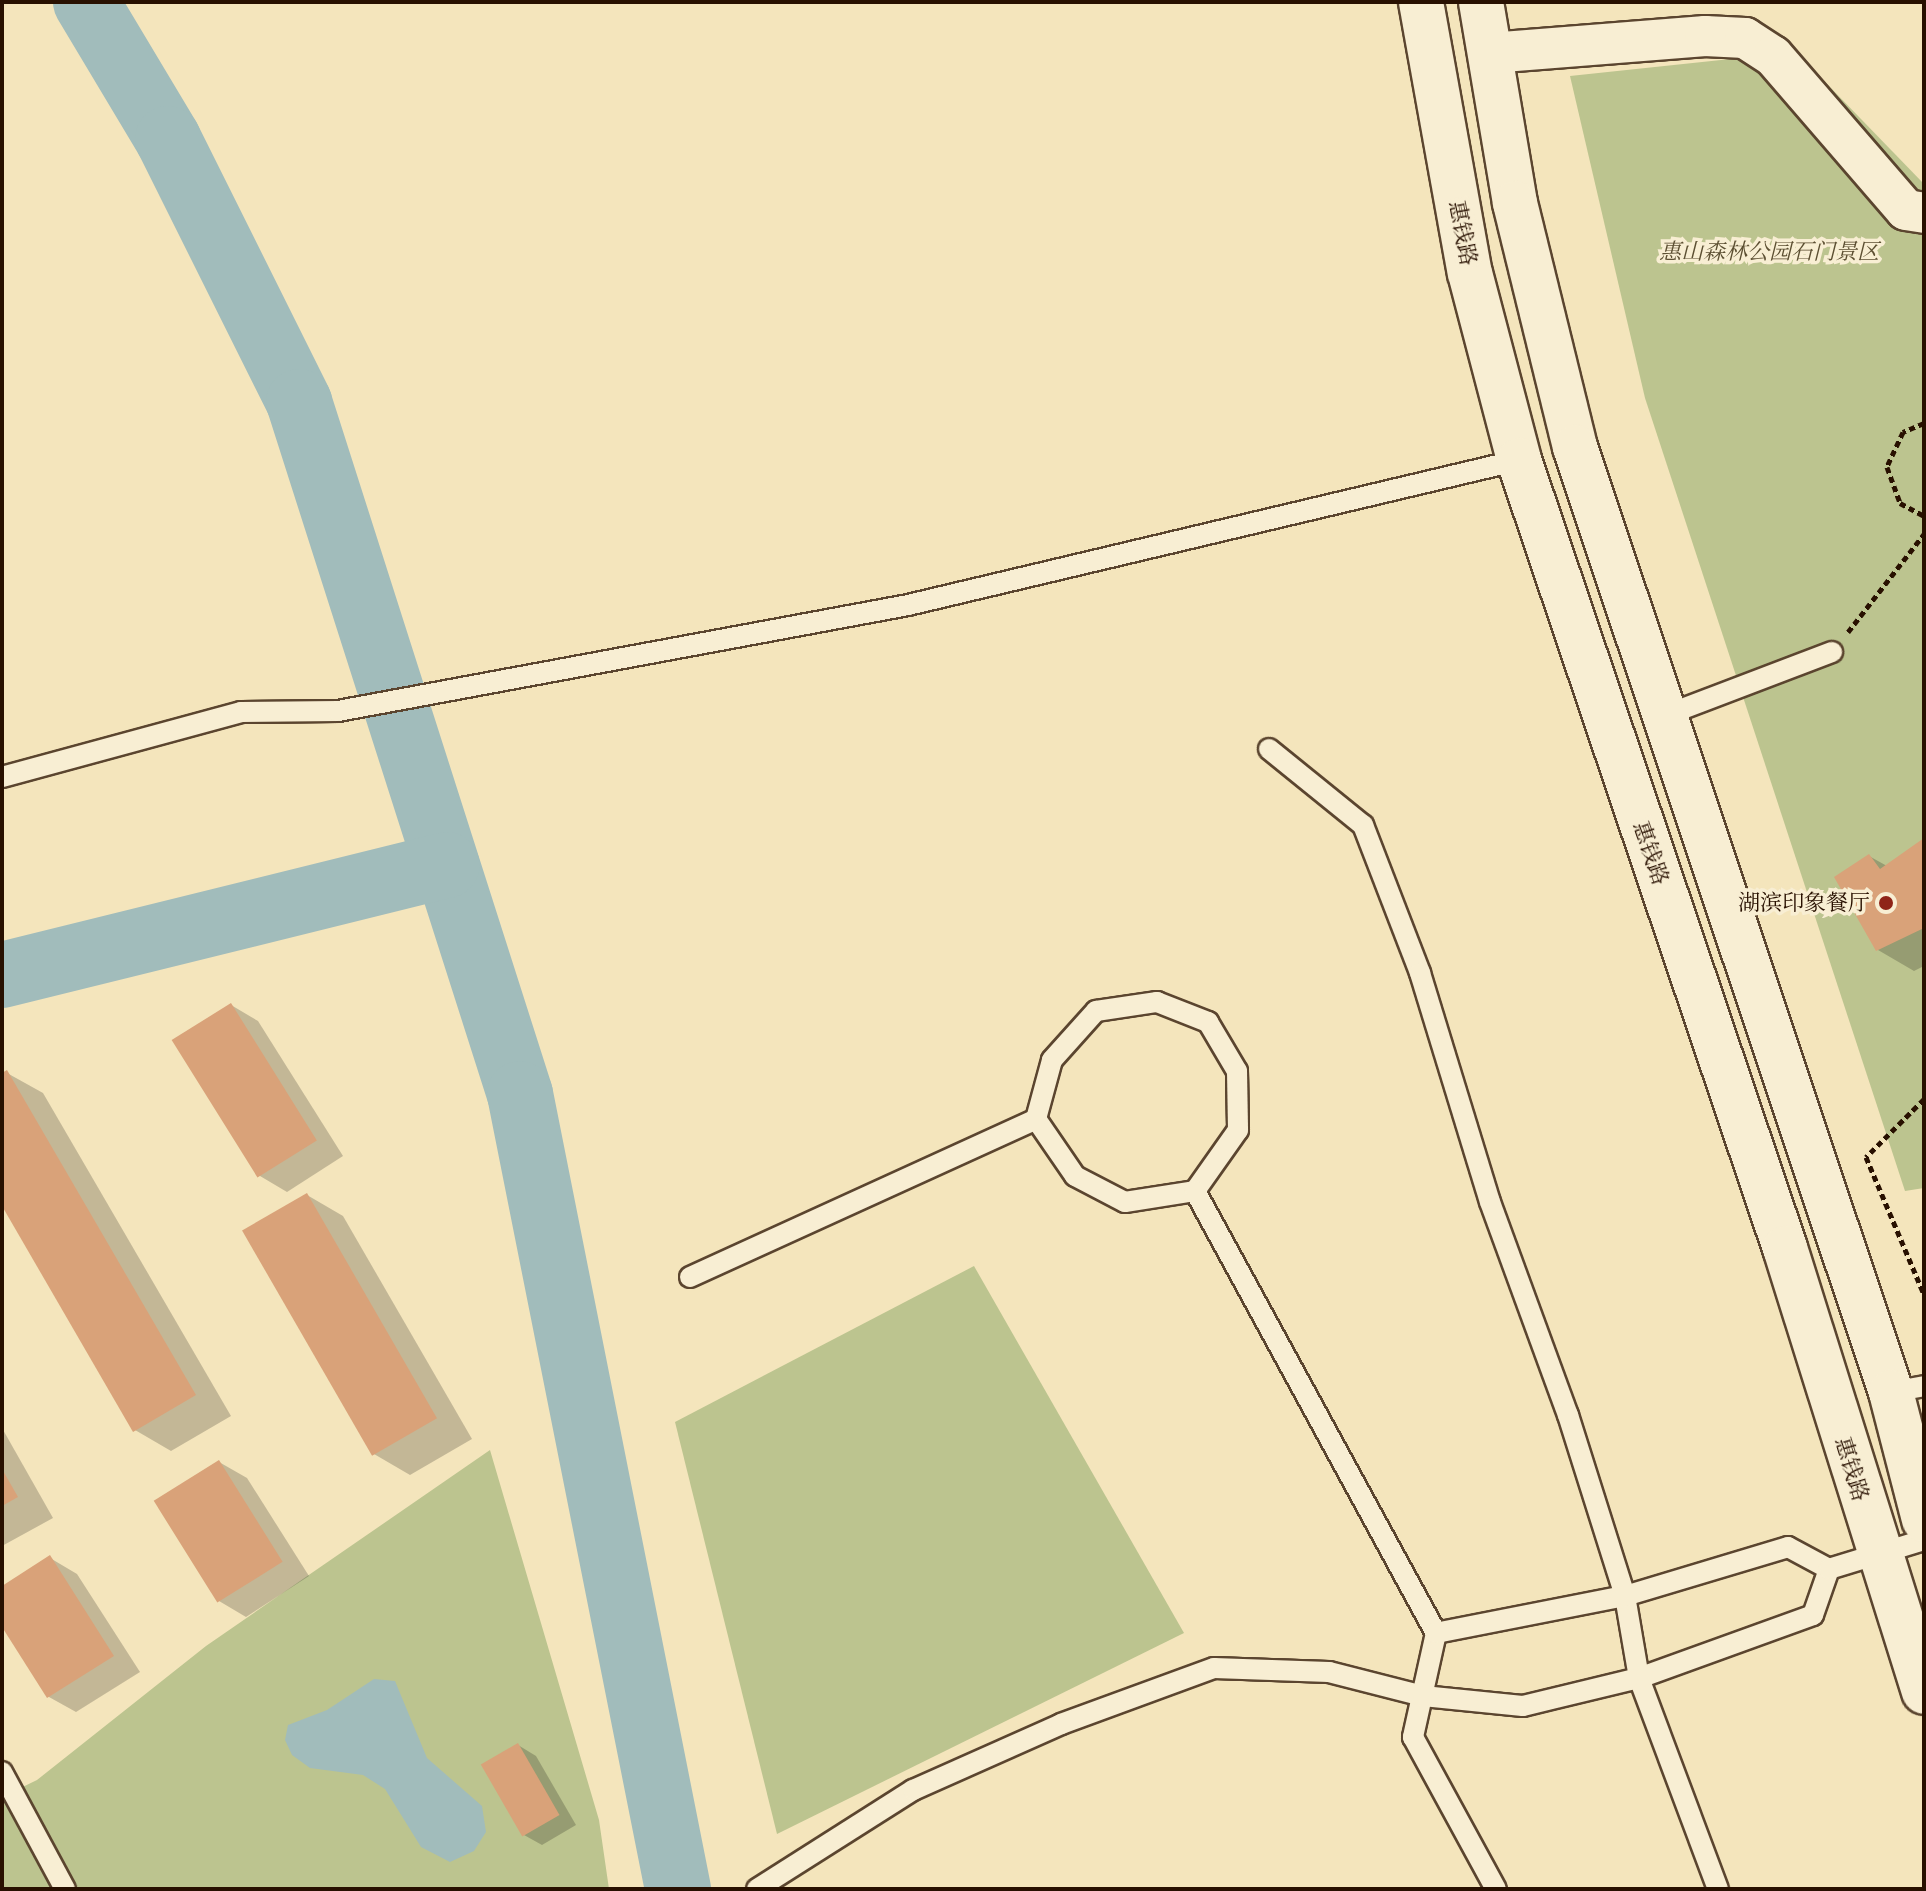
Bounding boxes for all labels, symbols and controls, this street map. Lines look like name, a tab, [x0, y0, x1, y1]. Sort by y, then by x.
street label: 惠钱路	[1444, 198, 1482, 268]
park label: 惠山森林公园石门景区	[1659, 239, 1879, 265]
street label: 惠钱路	[1628, 818, 1674, 888]
place label: 湖滨印象餐厅	[1738, 890, 1870, 916]
marker: 湖滨印象餐厅	[1877, 894, 1895, 912]
street label: 惠钱路	[1830, 1434, 1874, 1504]

